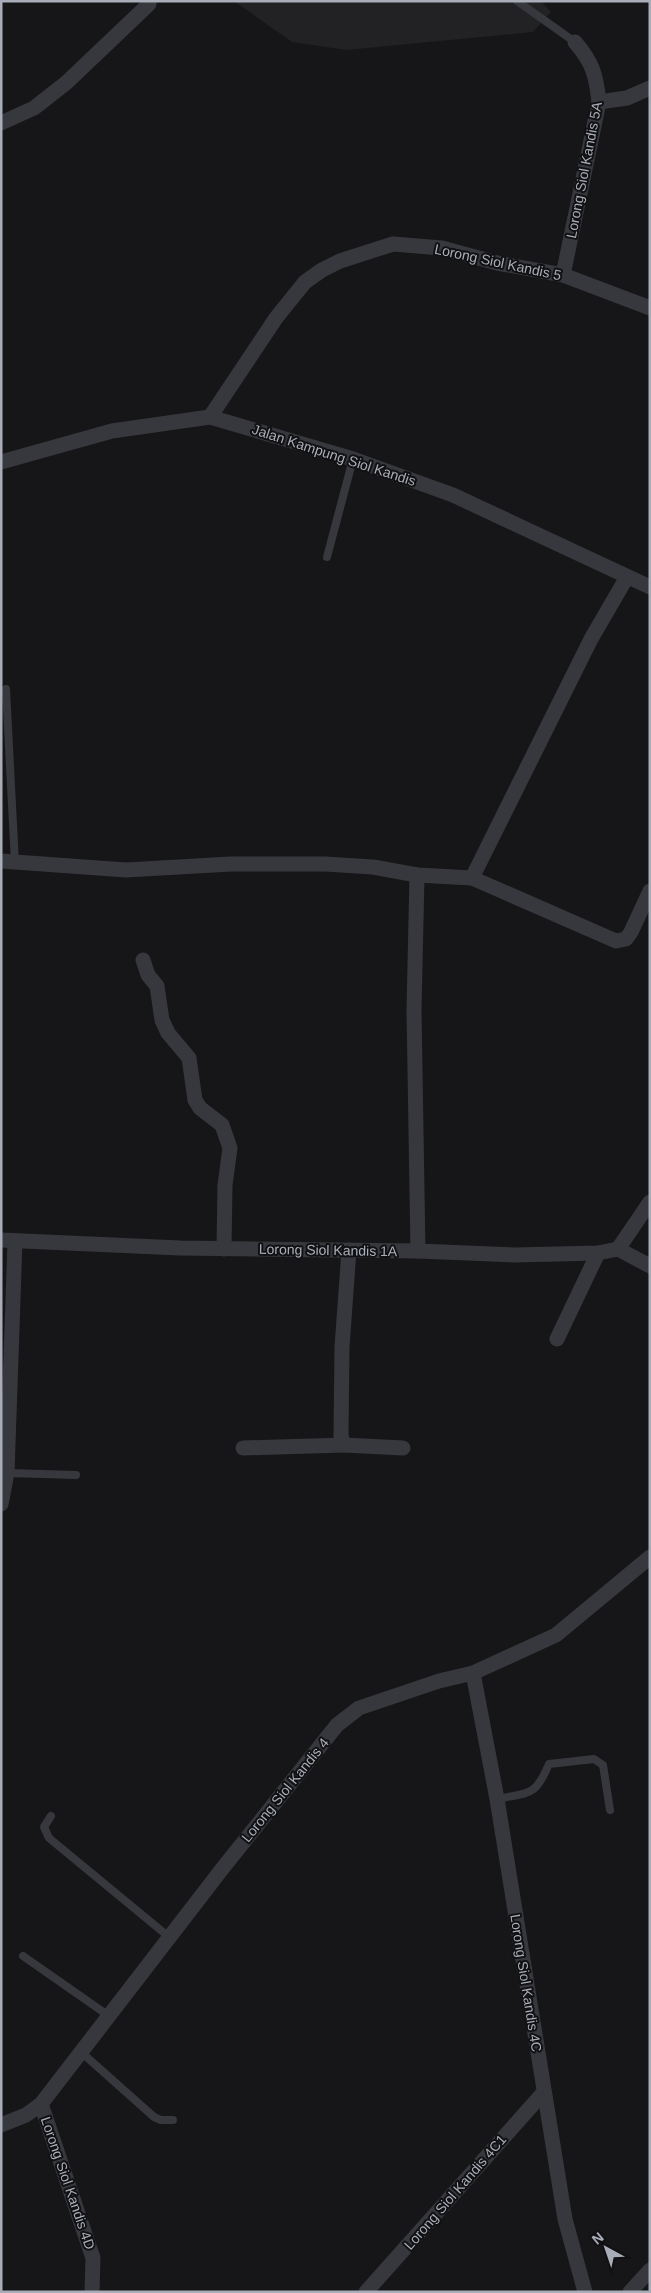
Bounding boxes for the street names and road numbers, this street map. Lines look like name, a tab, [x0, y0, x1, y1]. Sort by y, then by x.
street label: Lorong Siol Kandis 5A	[563, 100, 605, 240]
street label: Lorong Siol Kandis 5	[433, 241, 563, 283]
street label: Jalan Kampung Siol Kandis	[250, 421, 418, 489]
street label: Lorong Siol Kandis 1A	[259, 1241, 398, 1259]
street label: Lorong Siol Kandis 4	[238, 1735, 332, 1845]
street label: Lorong Siol Kandis 4C	[507, 1913, 545, 2053]
street label: Lorong Siol Kandis 4D	[38, 2115, 98, 2251]
street label: Lorong Siol Kandis 4C1	[401, 2131, 509, 2253]

